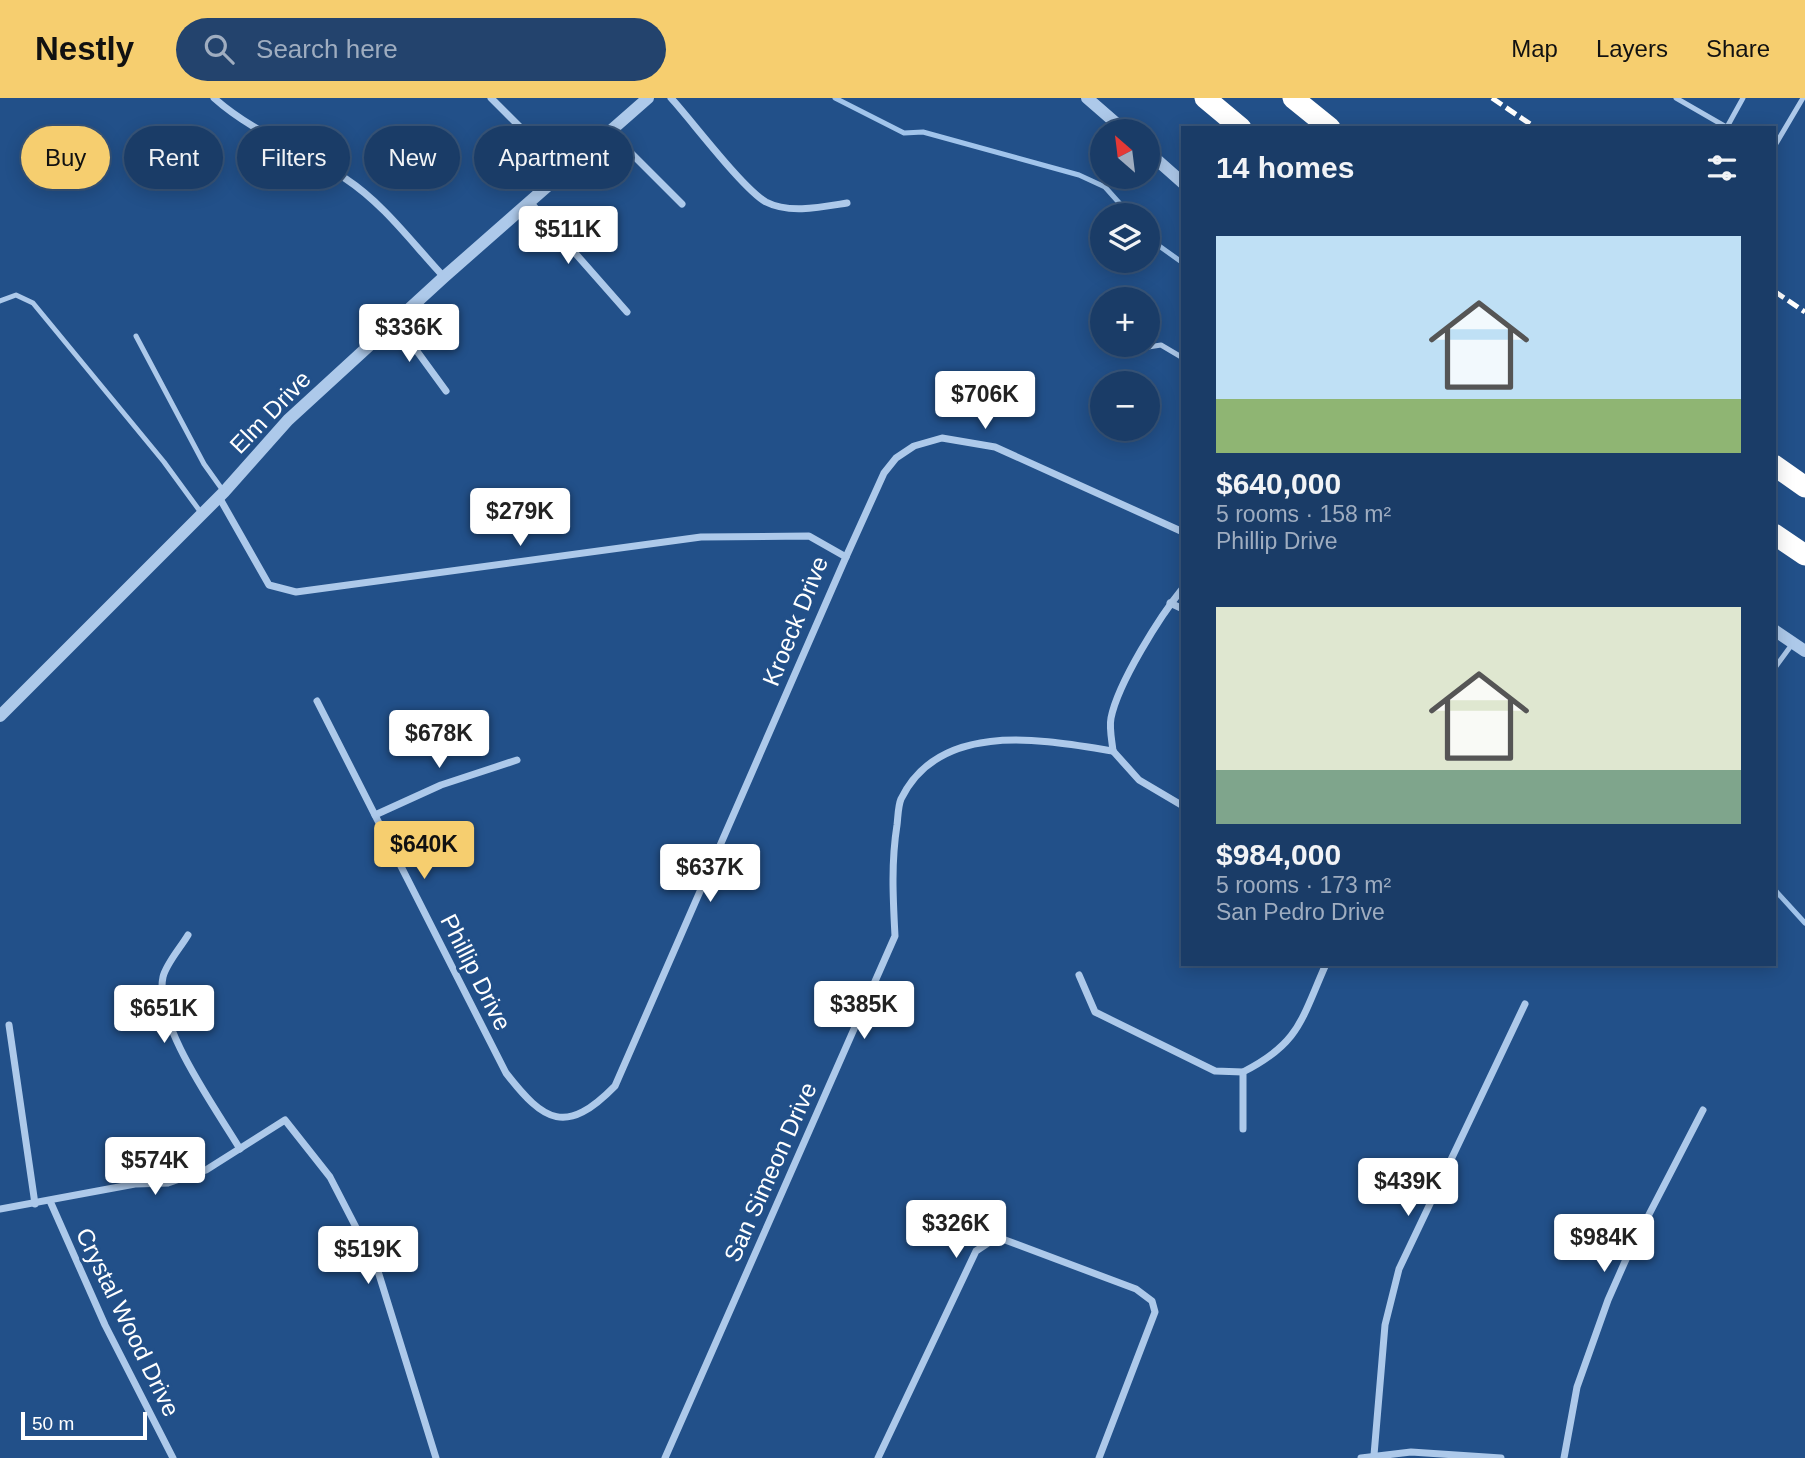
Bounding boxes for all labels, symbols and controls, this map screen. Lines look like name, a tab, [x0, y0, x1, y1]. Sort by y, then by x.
search box	[176, 18, 666, 81]
text: Nestly	[35, 30, 134, 67]
icon: search	[200, 30, 238, 68]
text: Search here	[256, 34, 398, 64]
text: Map	[1511, 35, 1558, 62]
text: Layers	[1596, 35, 1668, 62]
text: Share	[1706, 35, 1770, 62]
north arrow	[1090, 119, 1160, 189]
map controls	[1090, 119, 1160, 441]
chip: Buy	[21, 126, 110, 189]
chip: Rent	[124, 126, 223, 189]
chip: Filters	[237, 126, 350, 189]
chip: New	[364, 126, 460, 189]
chip: Apartment	[474, 126, 633, 189]
icon: filters	[1703, 149, 1741, 187]
text: 14 homes	[1216, 151, 1354, 184]
button: layers	[1090, 203, 1160, 273]
pin: $511K	[519, 206, 617, 266]
text: $511K	[535, 216, 601, 242]
icon: home	[1416, 282, 1542, 408]
button: +	[1090, 287, 1160, 357]
pin: $336K	[360, 304, 458, 364]
text: $336K	[375, 314, 443, 340]
street label: Elm Drive	[224, 365, 316, 459]
button: −	[1090, 371, 1160, 441]
pin: $706K	[936, 372, 1034, 431]
text: $706K	[951, 381, 1019, 407]
text: $640,000	[1216, 467, 1341, 500]
pin: $279K	[471, 489, 569, 548]
text: $279K	[486, 498, 554, 524]
text: 5 rooms · 158 m²	[1216, 501, 1391, 527]
text: Phillip Drive	[1216, 528, 1337, 554]
street label: Kroeck Drive	[757, 552, 833, 690]
icon: home	[1416, 653, 1542, 779]
pin: $678K	[390, 710, 488, 770]
text: $678K	[405, 720, 473, 746]
pin: $640K	[375, 822, 473, 881]
text: $640K	[390, 831, 458, 857]
text: $984,000	[1216, 838, 1341, 871]
pin: $637K	[661, 844, 759, 904]
text: $637K	[676, 854, 744, 880]
text: 5 rooms · 173 m²	[1216, 872, 1391, 898]
text: San Pedro Drive	[1216, 899, 1385, 925]
street label: Phillip Drive	[435, 909, 517, 1035]
pin: $385K	[815, 982, 913, 1041]
pin: $651K	[115, 986, 213, 1045]
text: $385K	[830, 991, 898, 1017]
text: $651K	[130, 995, 198, 1021]
street label: San Simeon Drive	[718, 1078, 822, 1266]
pin: $574K	[106, 1138, 204, 1197]
text: $574K	[121, 1147, 189, 1173]
pin: $439K	[1359, 1158, 1457, 1218]
text: $439K	[1374, 1168, 1442, 1194]
pin: $326K	[907, 1200, 1005, 1260]
text: $326K	[922, 1210, 990, 1236]
pin: $984K	[1555, 1214, 1653, 1274]
street label: Crystal Wood Drive	[71, 1223, 185, 1421]
text: $984K	[1570, 1224, 1638, 1250]
pin: $519K	[319, 1226, 417, 1286]
text: $519K	[334, 1236, 402, 1262]
scale bar	[21, 1409, 147, 1441]
text: 50 m	[32, 1413, 74, 1434]

